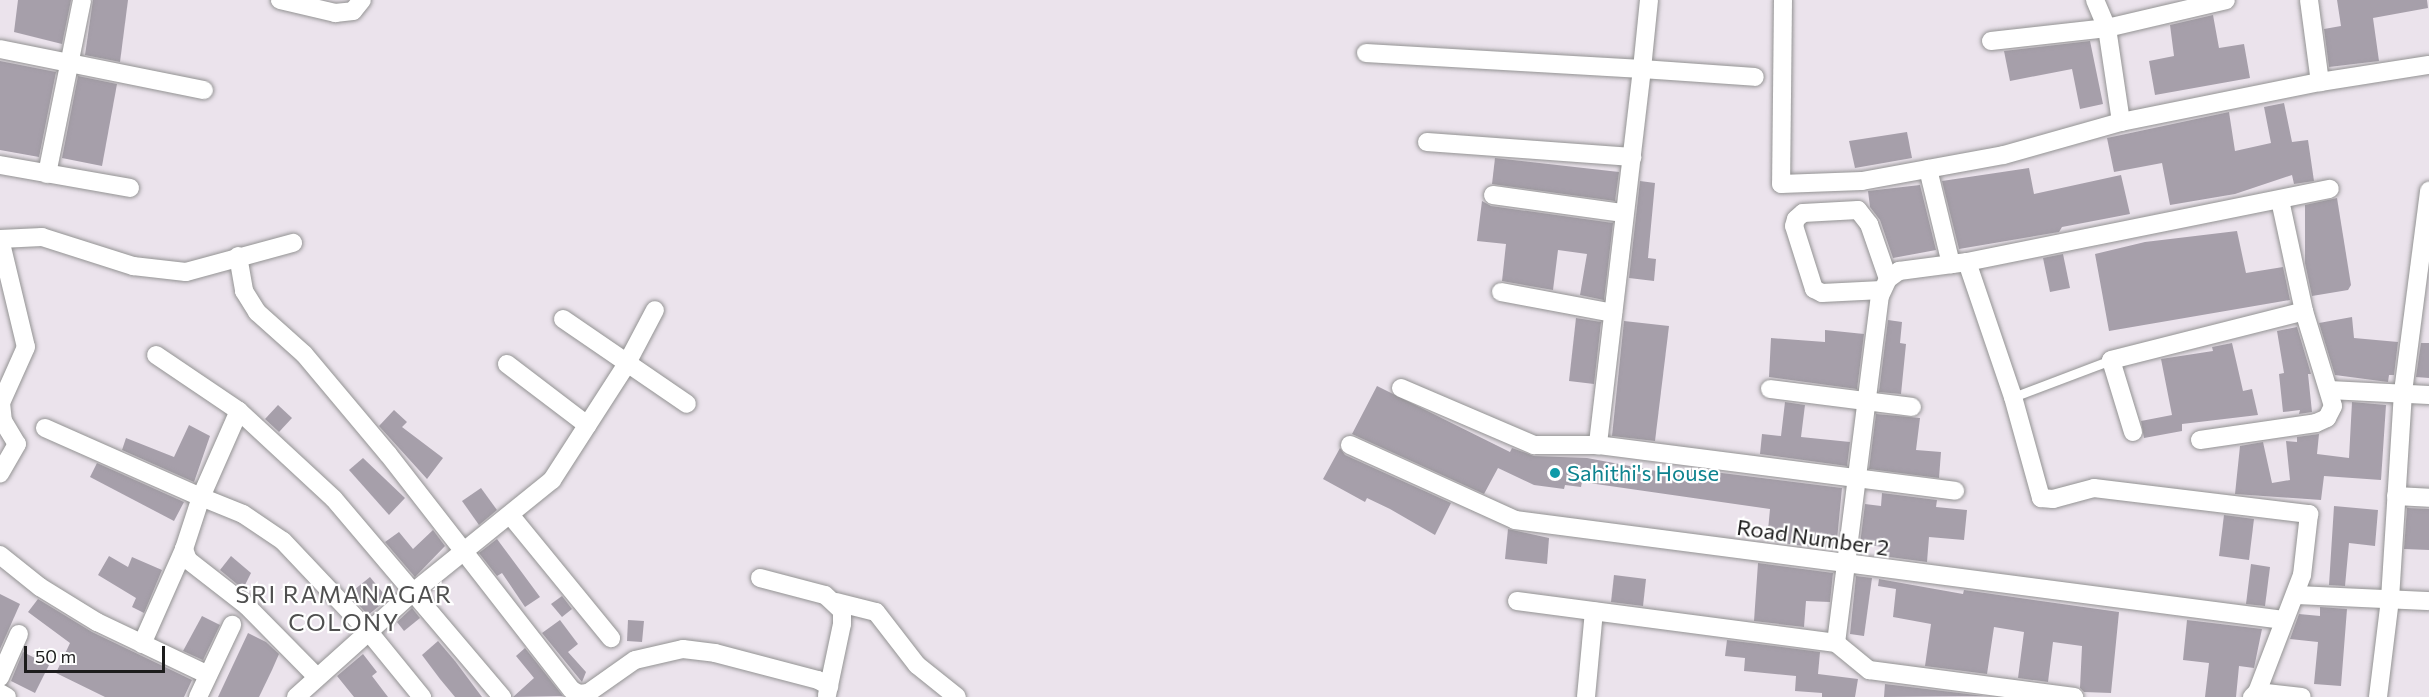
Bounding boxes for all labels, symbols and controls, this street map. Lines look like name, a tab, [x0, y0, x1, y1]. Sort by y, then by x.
place label: Sahithi's House	[1567, 460, 1719, 486]
marker: Sahithi's House	[1548, 466, 1562, 480]
street label: Road Number 2	[1735, 513, 1891, 561]
district label: SRI RAMANAGAR COLONY	[235, 580, 453, 636]
scale bar	[27, 634, 168, 672]
text: 50 m	[35, 645, 76, 667]

